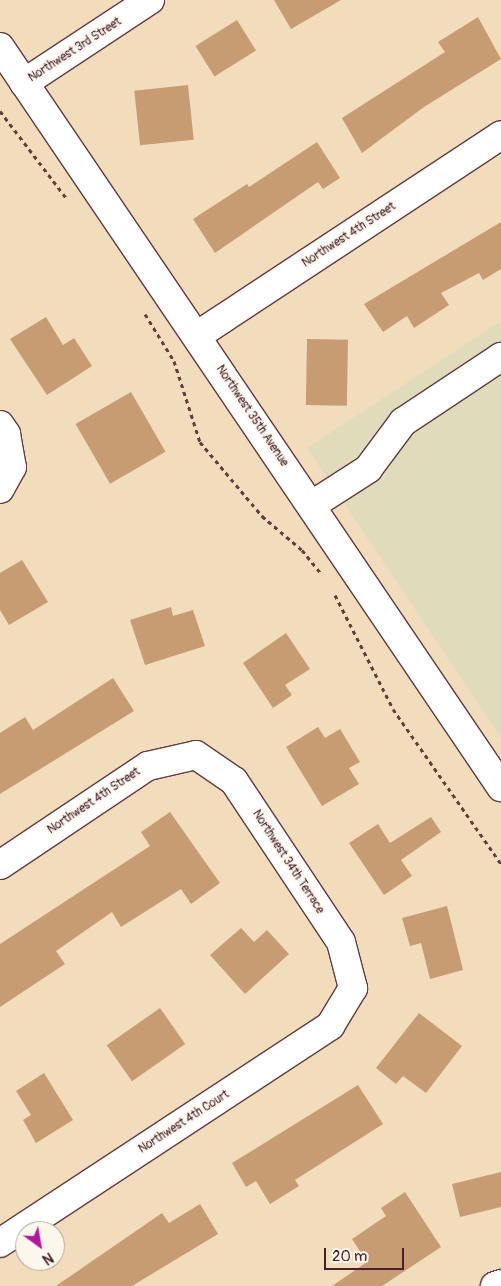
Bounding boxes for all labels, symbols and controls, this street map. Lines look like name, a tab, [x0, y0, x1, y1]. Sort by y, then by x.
street label: Northwest 3rd Street	[26, 15, 124, 85]
street label: Northwest 4th Street	[299, 199, 399, 271]
street label: Northwest 35th Avenue	[213, 363, 291, 469]
street label: Northwest 4th Street	[45, 765, 143, 837]
street label: Northwest 34th Terrace	[249, 807, 327, 917]
street label: Northwest 4th Court	[136, 1087, 232, 1157]
north arrow	[15, 1221, 65, 1271]
scale bar	[326, 1238, 406, 1270]
text: 20 m	[332, 1247, 367, 1266]
text: N	[39, 1249, 56, 1268]

